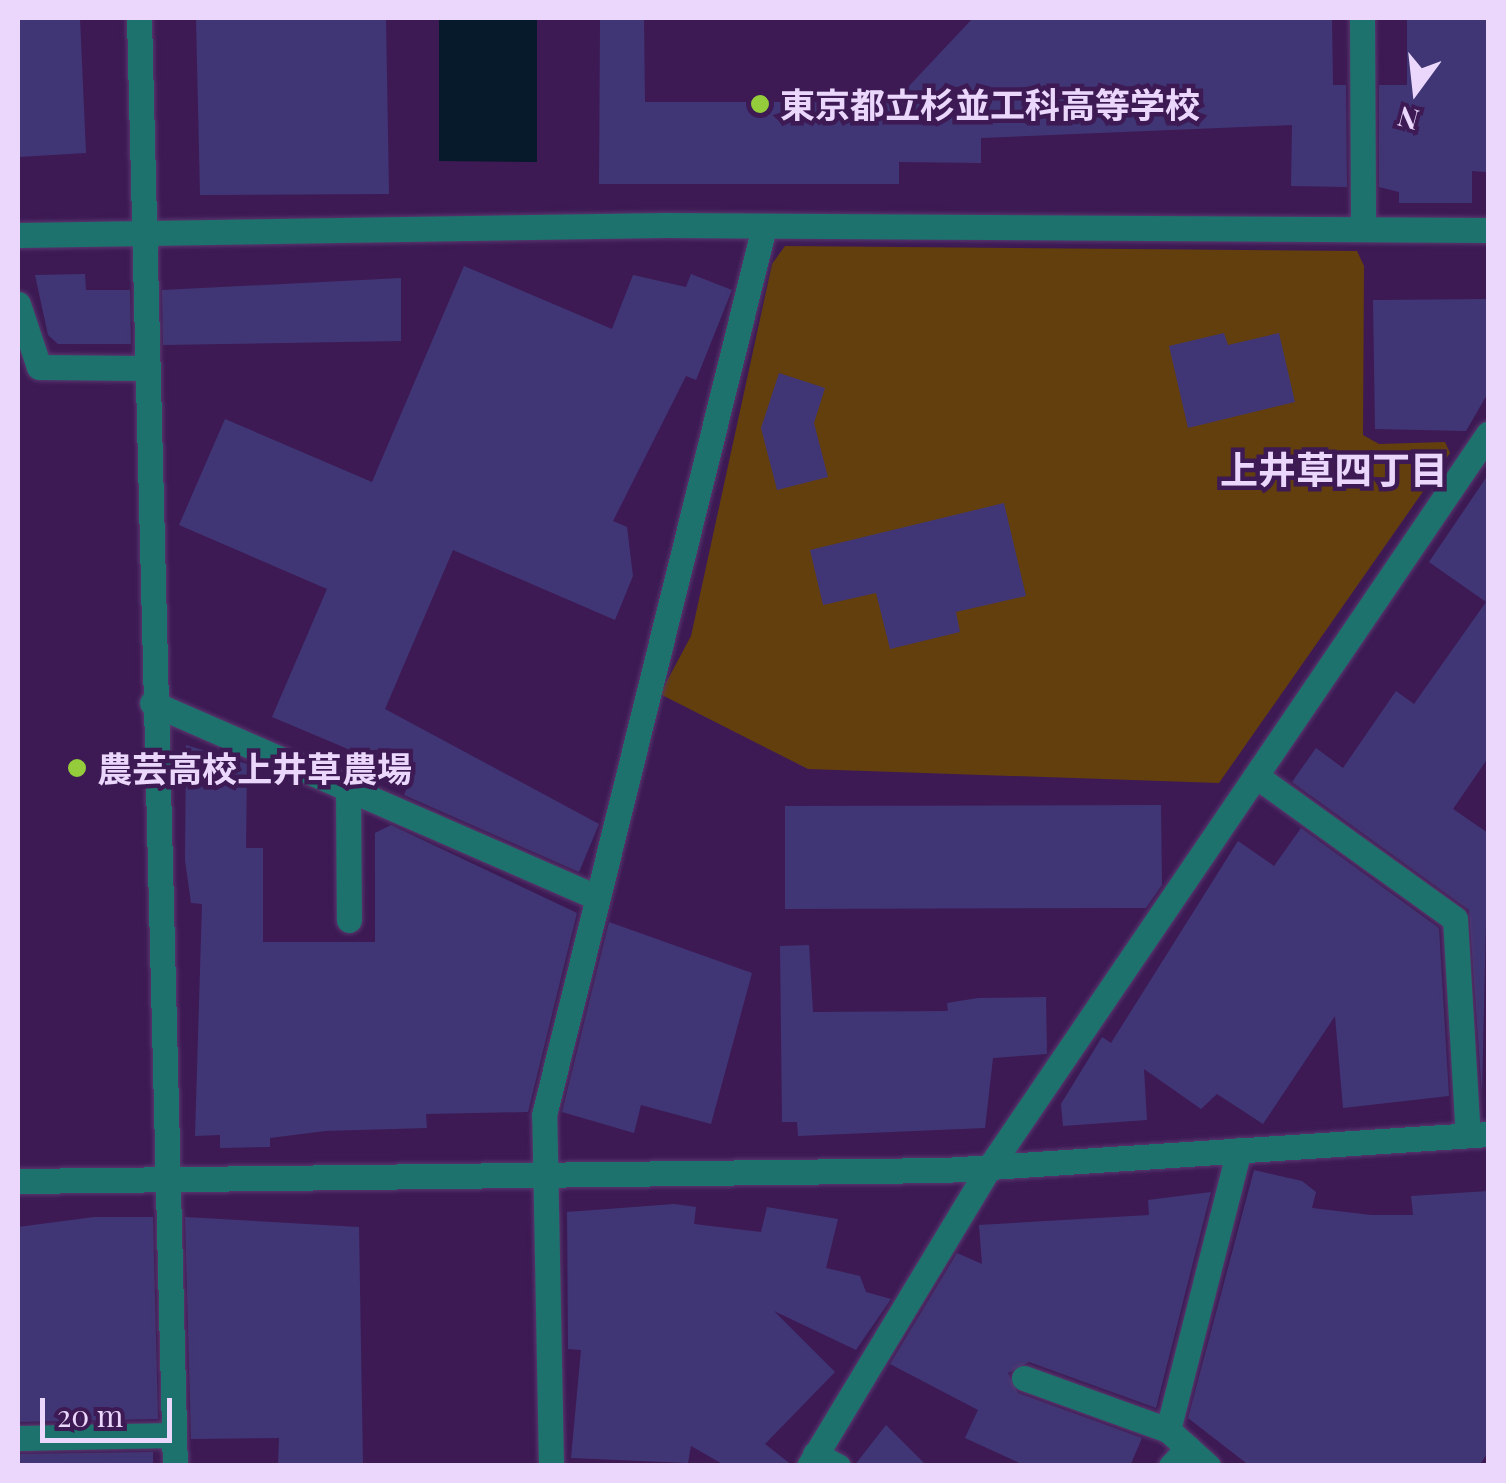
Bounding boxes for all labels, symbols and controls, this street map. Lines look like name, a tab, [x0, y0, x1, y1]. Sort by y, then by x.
north arrow	[1366, 40, 1466, 140]
place label: 東京都立杉並工科高等学校	[780, 83, 1200, 125]
marker: 東京都立杉並工科高等学校	[749, 93, 771, 115]
text: N	[1394, 99, 1423, 140]
district label: 上井草四丁目	[1220, 446, 1448, 492]
place label: 農芸高校上井草農場	[97, 747, 412, 789]
marker: 農芸高校上井草農場	[66, 757, 88, 779]
scale bar	[45, 1378, 178, 1440]
text: 20 m	[57, 1395, 123, 1435]

